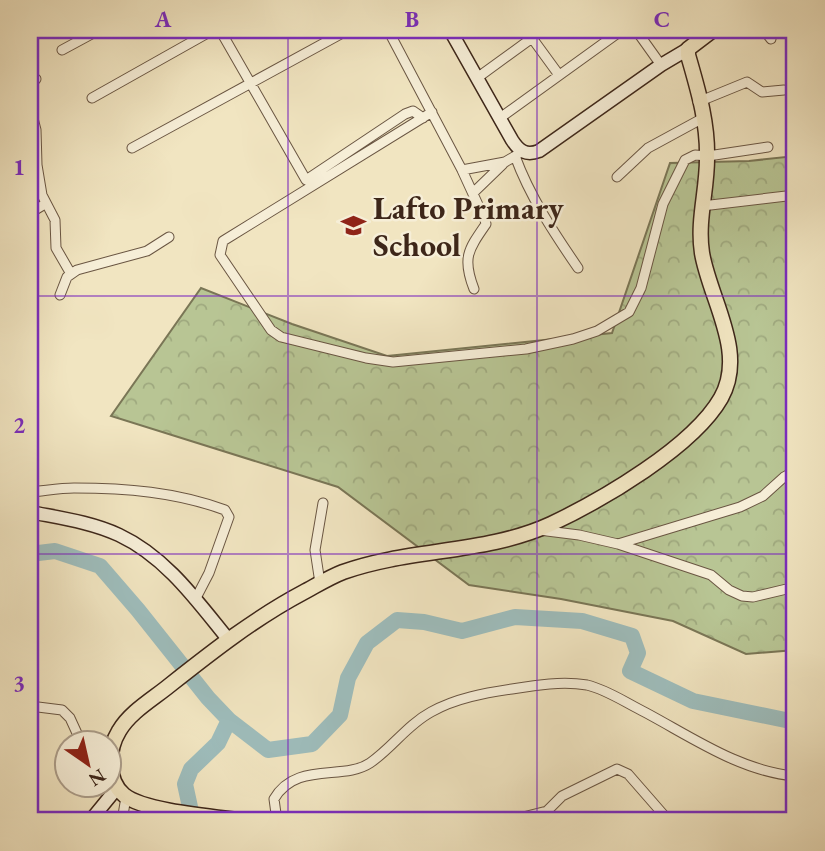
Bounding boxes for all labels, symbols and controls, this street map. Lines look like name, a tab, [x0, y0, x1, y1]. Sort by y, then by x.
text: A	[154, 4, 172, 34]
text: B	[405, 4, 419, 34]
text: C	[654, 4, 670, 34]
text: 1	[13, 152, 25, 182]
place label: Lafto Primary School	[373, 187, 564, 266]
school or university icon: Lafto Primary School	[339, 212, 367, 240]
text: 2	[13, 410, 25, 440]
text: 3	[13, 668, 25, 698]
north arrow	[52, 728, 122, 798]
text: N	[83, 763, 111, 793]

